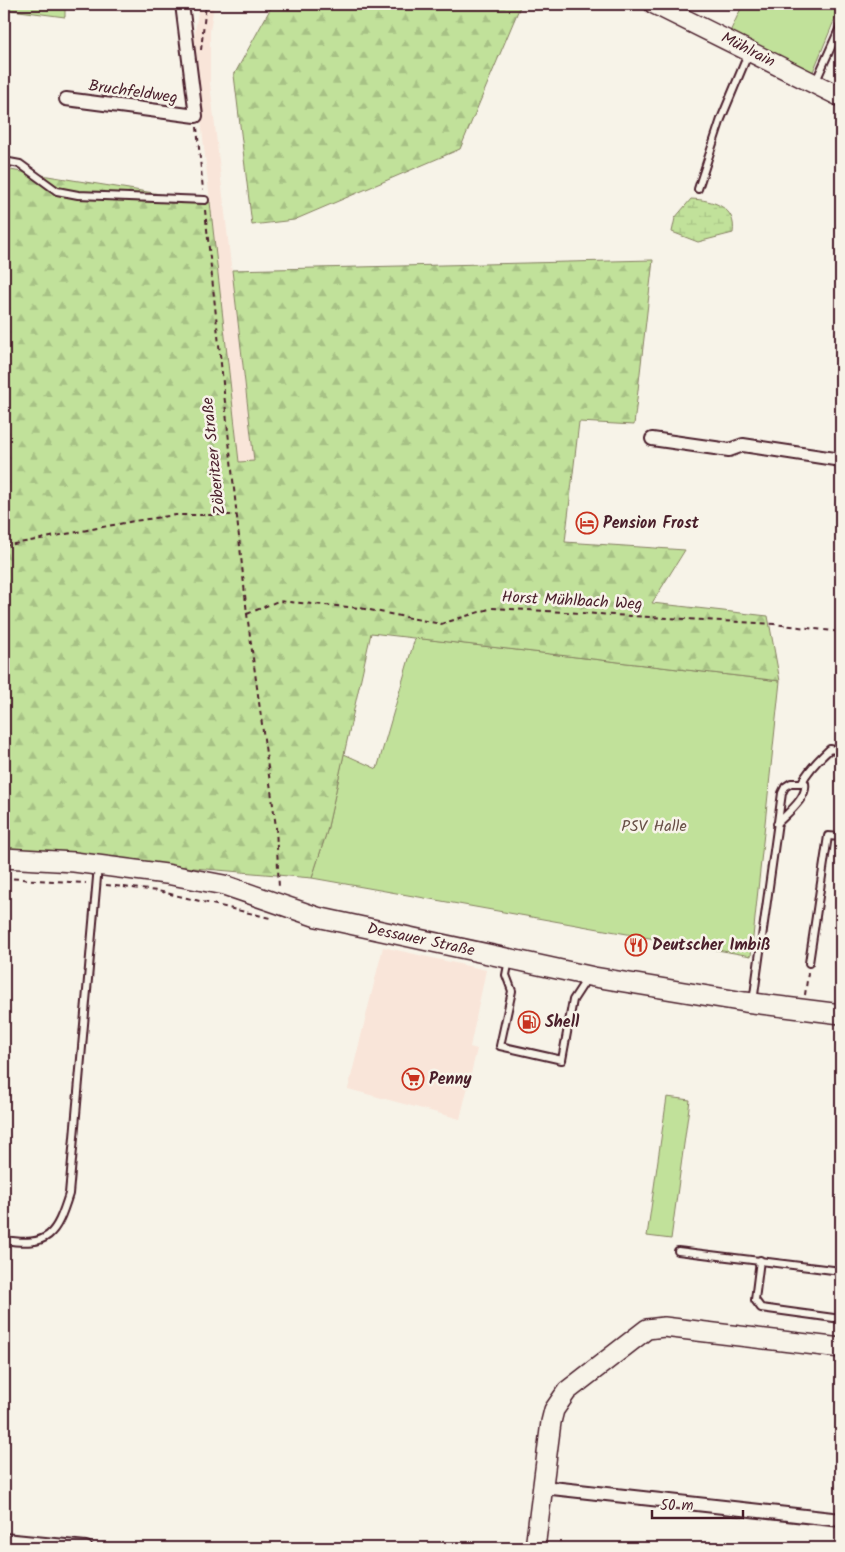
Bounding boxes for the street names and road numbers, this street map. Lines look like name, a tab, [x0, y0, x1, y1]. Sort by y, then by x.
street label: Mühlrain	[717, 26, 779, 74]
street label: Bruchfeldweg	[87, 73, 179, 111]
street label: Zöberitzer Straße	[195, 396, 233, 516]
street label: Horst Mühlbach Weg	[501, 585, 643, 617]
street label: Dessauer Straße	[365, 916, 477, 964]

